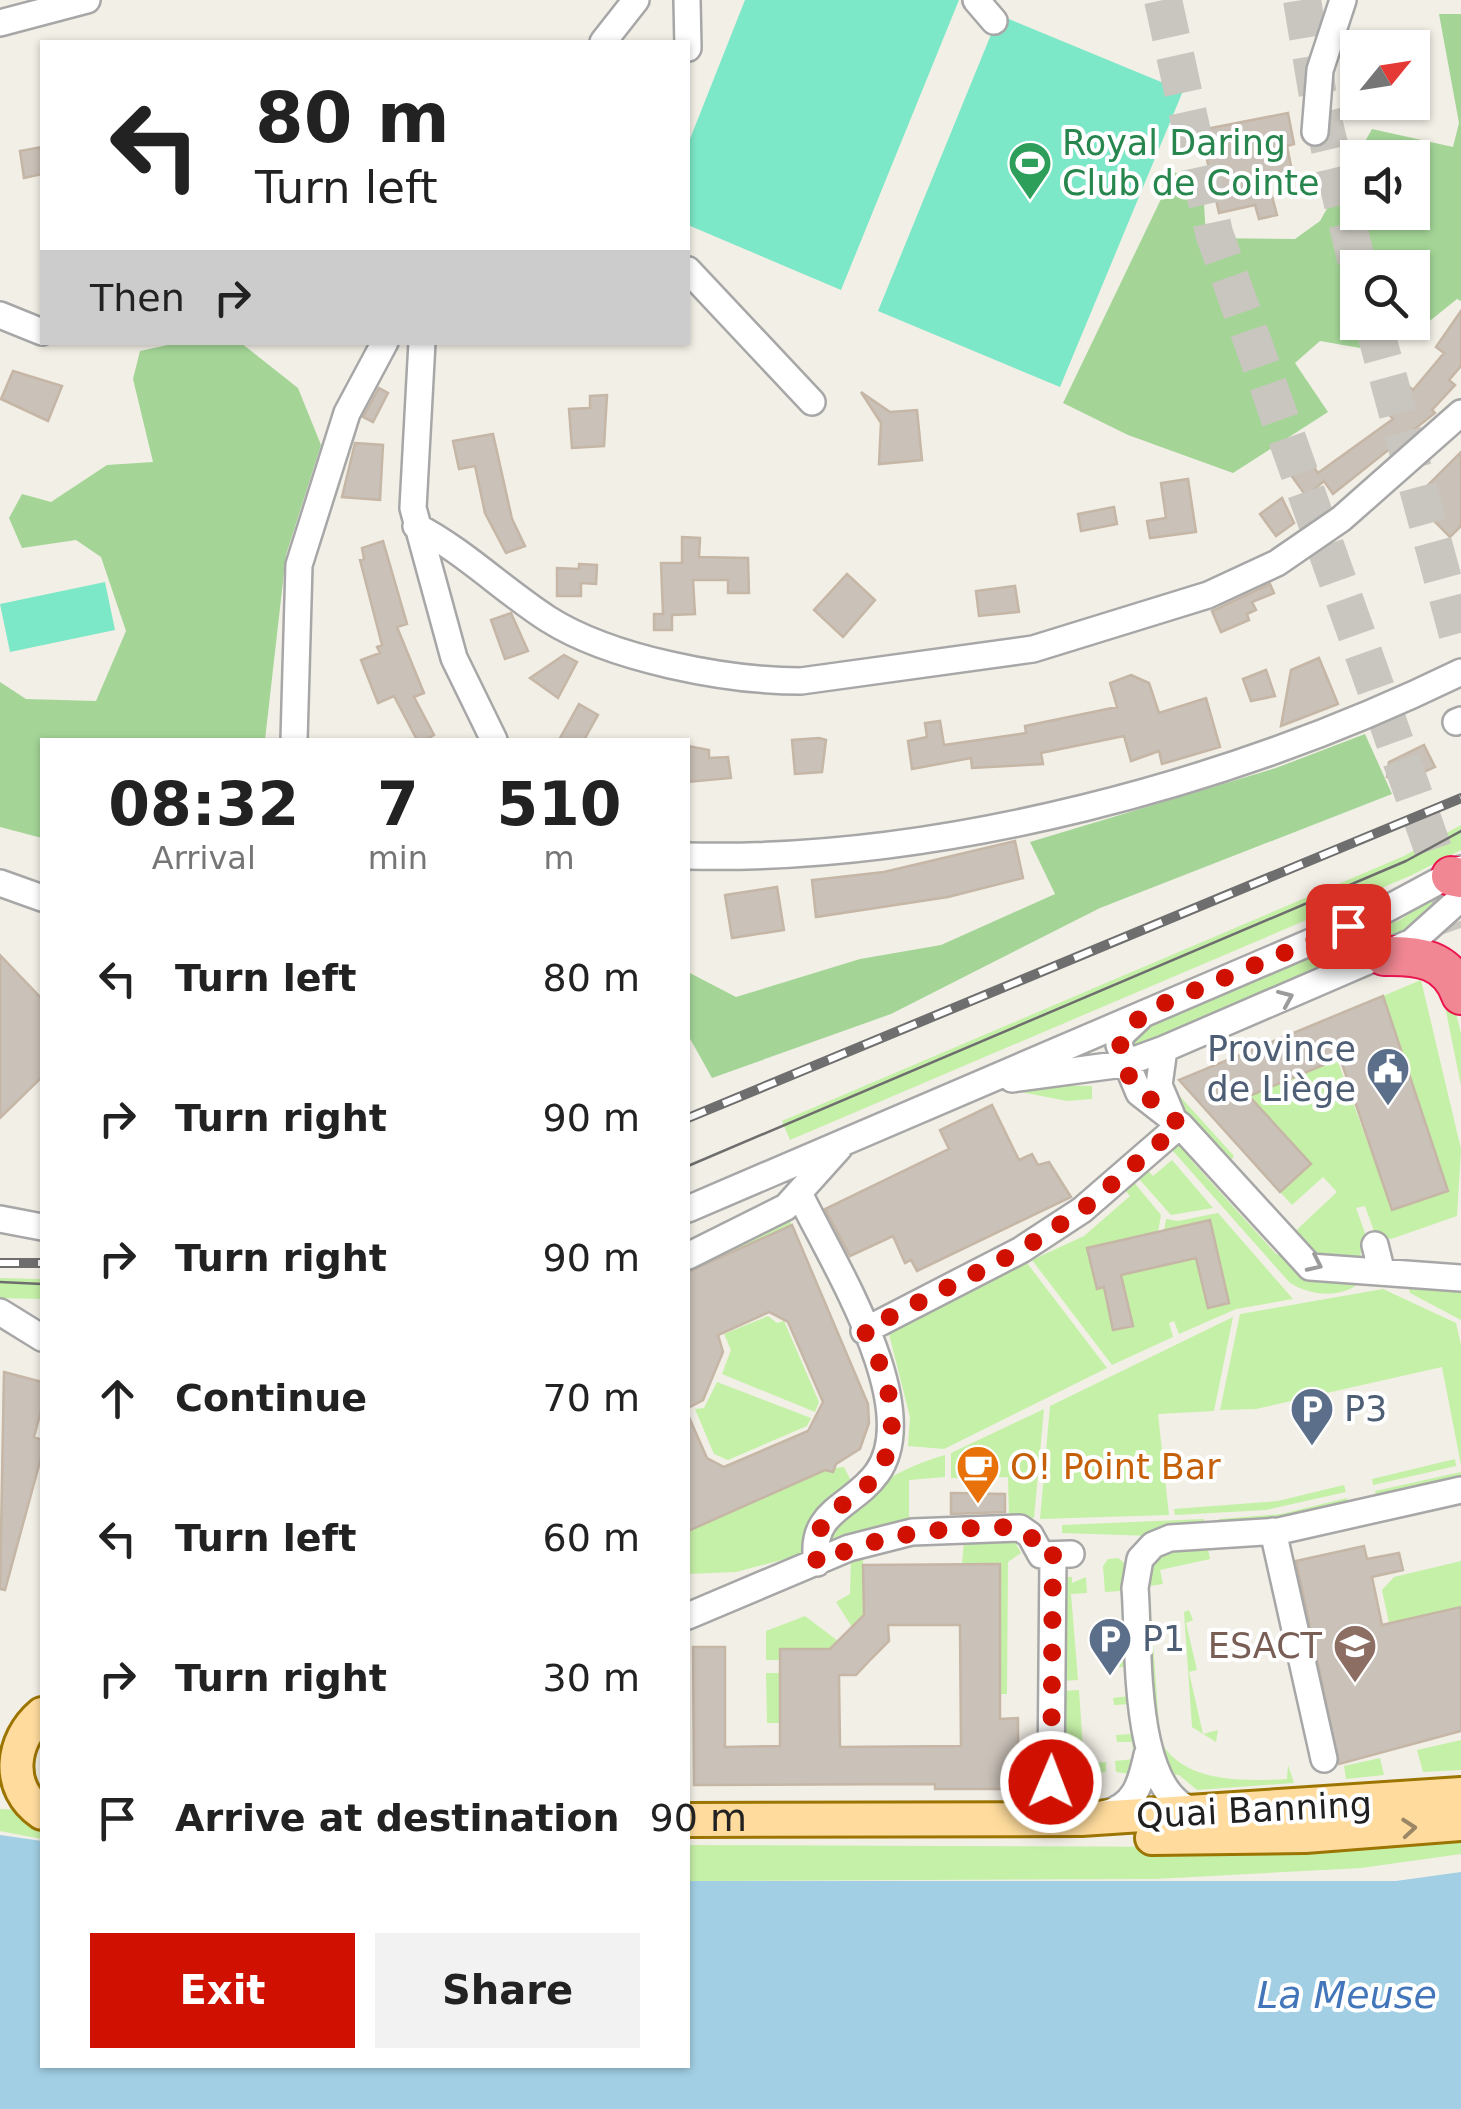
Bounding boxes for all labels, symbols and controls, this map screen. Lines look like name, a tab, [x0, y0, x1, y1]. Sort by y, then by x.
north arrow	[1340, 30, 1430, 120]
map controls	[1340, 30, 1430, 340]
text: 80 m	[255, 77, 450, 159]
icon: left	[90, 80, 220, 210]
place label: Royal Daring Club de Cointe	[1062, 123, 1320, 203]
sports icon: Royal Daring Club de Cointe	[1007, 140, 1053, 201]
button: sound	[1340, 140, 1430, 230]
text: Turn left	[255, 161, 438, 214]
button: search	[1340, 250, 1430, 340]
icon: right	[205, 270, 260, 325]
text: Then	[90, 276, 185, 320]
text: 08:32	[108, 769, 299, 839]
text: 7	[377, 769, 419, 839]
text: 510	[496, 769, 622, 839]
text: Arrival	[152, 839, 256, 877]
text: min	[368, 839, 428, 877]
text: m	[543, 839, 575, 877]
pin	[1306, 884, 1391, 969]
icon: arrive	[1321, 899, 1376, 954]
icon: left	[90, 951, 145, 1006]
text: Turn left	[175, 956, 356, 1000]
text: 80 m	[543, 956, 640, 1000]
one-way arrow	[1276, 989, 1294, 1009]
place label: Province de Liège	[1207, 1029, 1356, 1109]
public building icon: Province de Liège	[1365, 1046, 1411, 1107]
icon: right	[90, 1091, 145, 1146]
text: Turn right	[175, 1096, 387, 1140]
text: 90 m	[543, 1096, 640, 1140]
icon: right	[90, 1231, 145, 1286]
text: Turn right	[175, 1236, 387, 1280]
text: 90 m	[543, 1236, 640, 1280]
one-way arrow	[1304, 1252, 1322, 1272]
icon: ahead	[90, 1371, 145, 1426]
text: Continue	[175, 1376, 367, 1420]
text: 70 m	[543, 1376, 640, 1420]
parking icon: P3	[1289, 1386, 1335, 1447]
place label: P3	[1344, 1389, 1387, 1429]
cafe icon: O! Point Bar	[955, 1444, 1001, 1505]
place label: O! Point Bar	[1010, 1447, 1221, 1487]
icon: left	[90, 1511, 145, 1566]
text: Turn left	[175, 1516, 356, 1560]
text: 60 m	[543, 1516, 640, 1560]
parking icon: P1	[1087, 1616, 1133, 1677]
place label: P1	[1142, 1619, 1185, 1659]
school or university icon: ESACT	[1332, 1623, 1378, 1684]
place label: ESACT	[1208, 1626, 1323, 1666]
icon: right	[90, 1651, 145, 1706]
text: Turn right	[175, 1656, 387, 1700]
text: 30 m	[543, 1656, 640, 1700]
position arrow	[999, 1730, 1103, 1834]
street label: Quai Banning	[1135, 1784, 1373, 1836]
icon: arrive	[90, 1791, 145, 1846]
text: Arrive at destination	[175, 1796, 620, 1840]
text: 90 m	[650, 1796, 747, 1840]
one-way arrow	[1402, 1818, 1418, 1840]
button: Exit	[90, 1933, 355, 2048]
button: Share	[375, 1933, 640, 2048]
water label: La Meuse	[1257, 1973, 1437, 2017]

